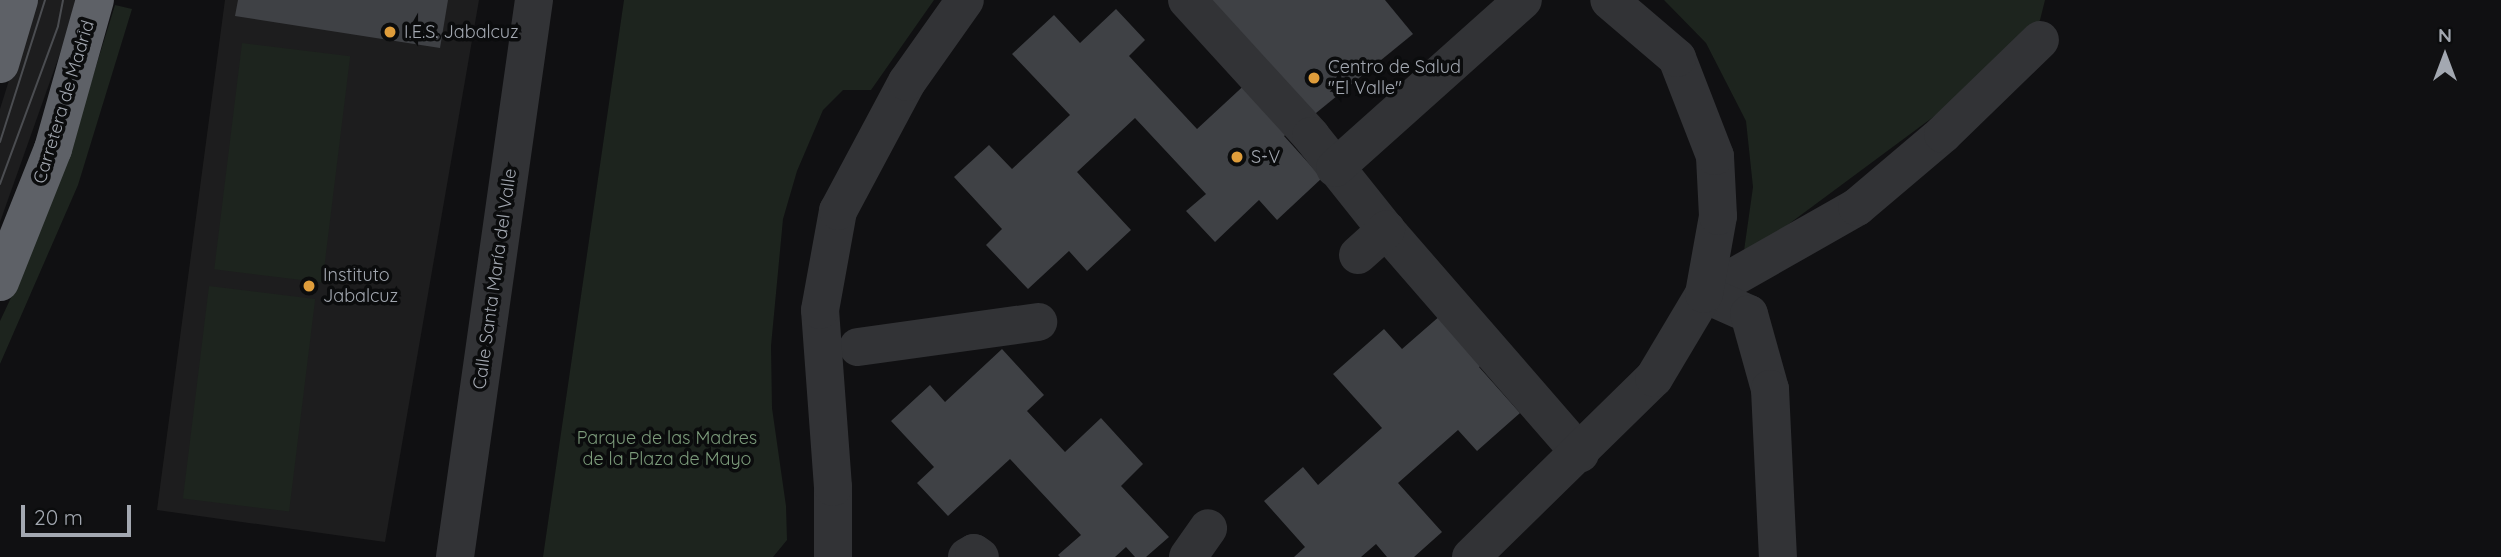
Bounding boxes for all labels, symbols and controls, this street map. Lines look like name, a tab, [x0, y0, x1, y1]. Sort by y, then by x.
street label: Carretera de Madrid	[29, 18, 99, 186]
place label: I.E.S. Jabalcuz	[404, 21, 519, 43]
north arrow	[2410, 21, 2480, 91]
text: N	[2438, 23, 2452, 47]
marker: I.E.S. Jabalcuz	[382, 24, 398, 40]
place label: Centro de Salud "El Valle"	[1328, 57, 1461, 100]
marker: Centro de Salud "El Valle"	[1306, 70, 1322, 86]
place label: S-V	[1251, 146, 1280, 168]
marker: S-V	[1229, 149, 1245, 165]
street label: Calle Santa María del Valle	[469, 167, 521, 391]
place label: Instituto Jabalcuz	[323, 265, 398, 308]
marker: Instituto Jabalcuz	[301, 278, 317, 294]
park label: Parque de las Madres de la Plaza de Mayo	[577, 428, 757, 471]
scale bar	[24, 490, 135, 534]
text: 20 m	[34, 504, 83, 530]

